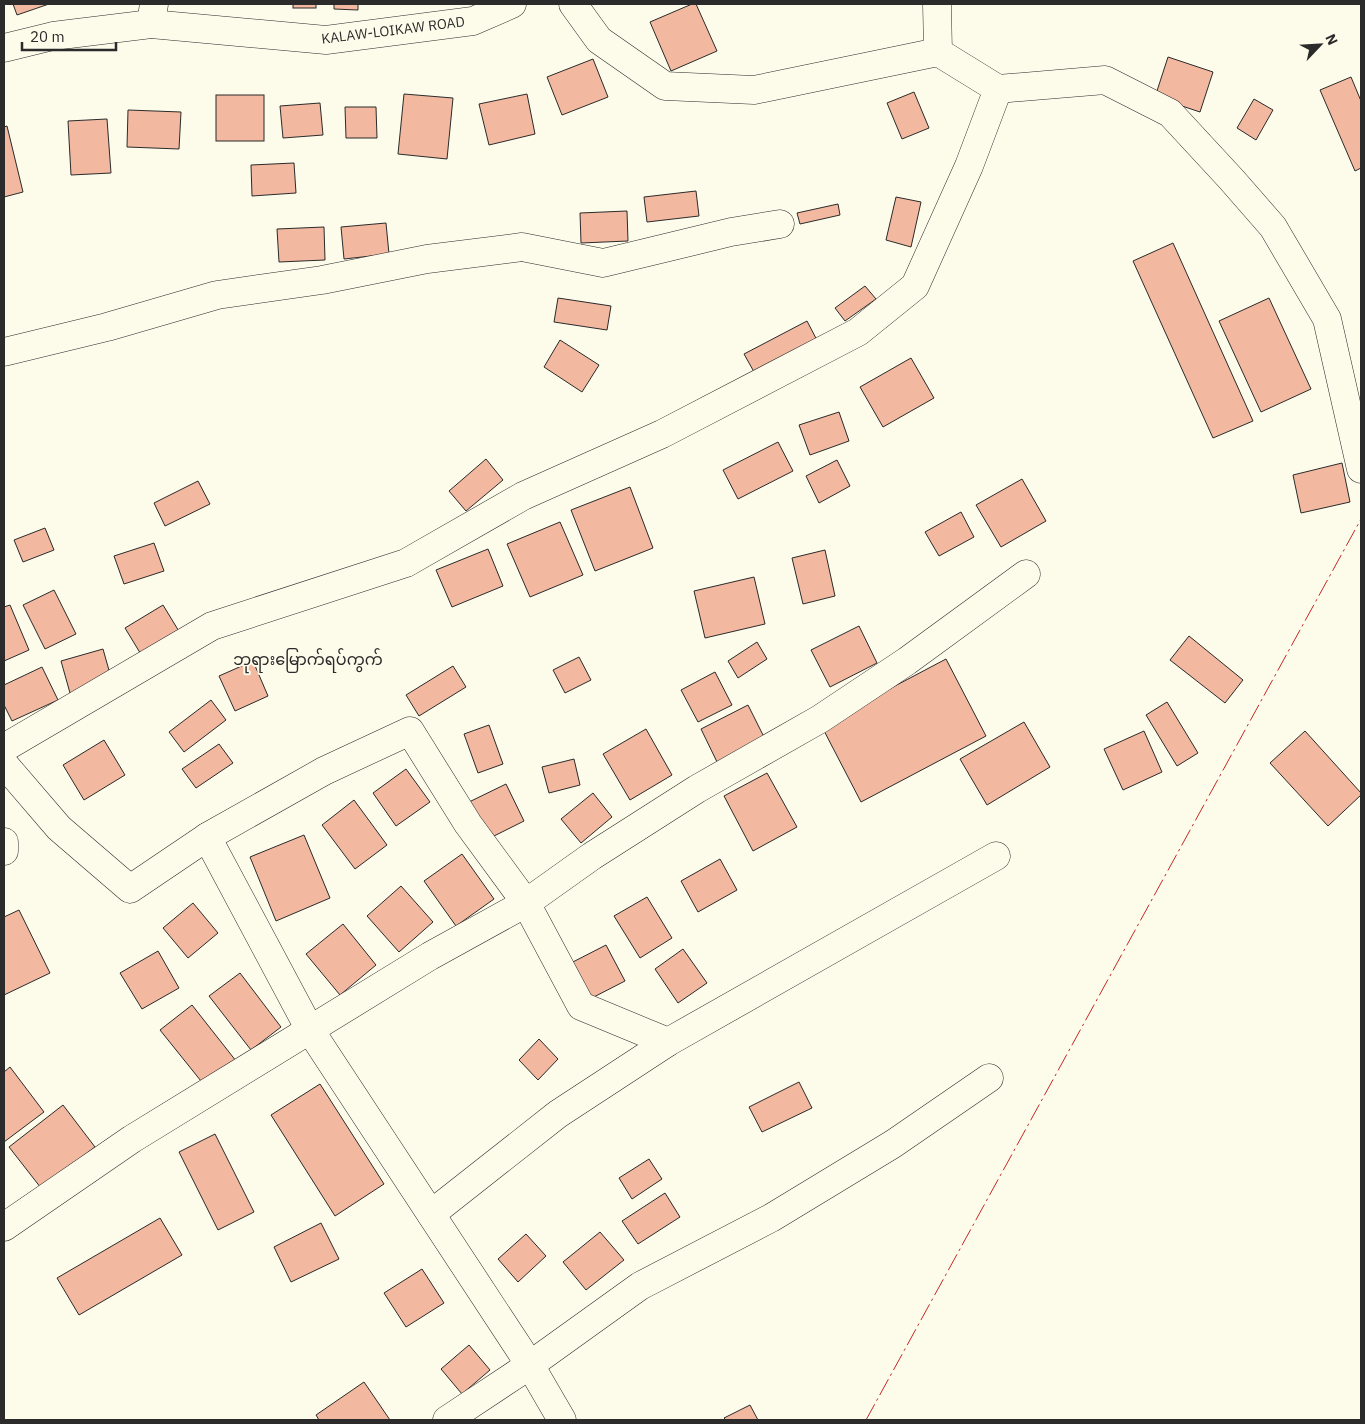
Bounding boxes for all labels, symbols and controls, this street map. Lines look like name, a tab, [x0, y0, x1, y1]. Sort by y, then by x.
street label: KALAW-LOIKAW ROAD	[320, 12, 466, 48]
scale bar	[22, 20, 116, 52]
north arrow	[1295, 20, 1345, 70]
text: 20 m	[30, 27, 65, 46]
text: N	[1321, 31, 1342, 48]
district label: ဘုရားမြောက်ရပ်ကွက်	[233, 648, 383, 674]

